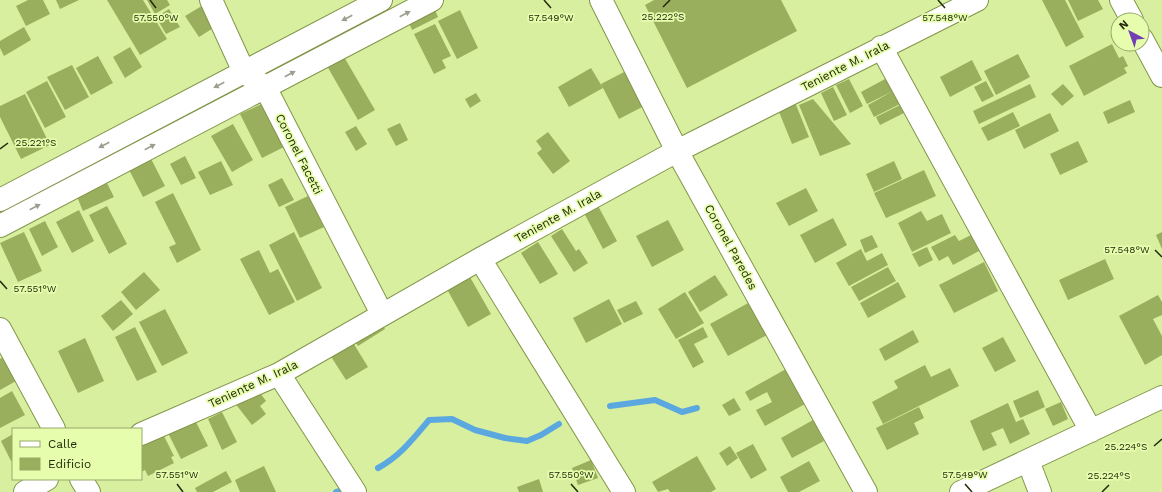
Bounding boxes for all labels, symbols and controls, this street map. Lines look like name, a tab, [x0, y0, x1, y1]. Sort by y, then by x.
one-way arrow	[399, 11, 411, 17]
text: 25.222°S	[642, 11, 684, 22]
text: 57.550°W	[133, 12, 179, 23]
text: 57.549°W	[528, 12, 574, 23]
text: 57.548°W	[922, 12, 968, 23]
north arrow	[1110, 12, 1150, 52]
one-way arrow	[341, 15, 352, 21]
text: N	[1116, 17, 1131, 32]
street label: Teniente M. Irala	[799, 38, 891, 94]
one-way arrow	[284, 71, 296, 77]
one-way arrow	[213, 82, 225, 88]
street label: Coronel Facetti	[273, 111, 325, 197]
text: 25.221°S	[16, 137, 56, 148]
one-way arrow	[98, 142, 110, 149]
one-way arrow	[144, 144, 156, 151]
street label: Teniente M. Irala	[512, 186, 604, 246]
street label: Coronel Paredes	[702, 202, 760, 292]
one-way arrow	[29, 204, 40, 211]
text: 57.548°W	[1104, 244, 1150, 255]
text: 57.551°W	[14, 283, 57, 294]
street label: Teniente M. Irala	[206, 357, 300, 411]
legend	[12, 428, 142, 480]
text: Calle	[48, 437, 77, 451]
text: 25.224°S	[1105, 441, 1147, 452]
text: Edificio	[48, 457, 91, 471]
text: 57.551°W	[156, 469, 199, 480]
text: 57.550°W	[548, 469, 594, 480]
text: 57.549°W	[942, 469, 988, 480]
text: 25.224°S	[1088, 470, 1130, 481]

